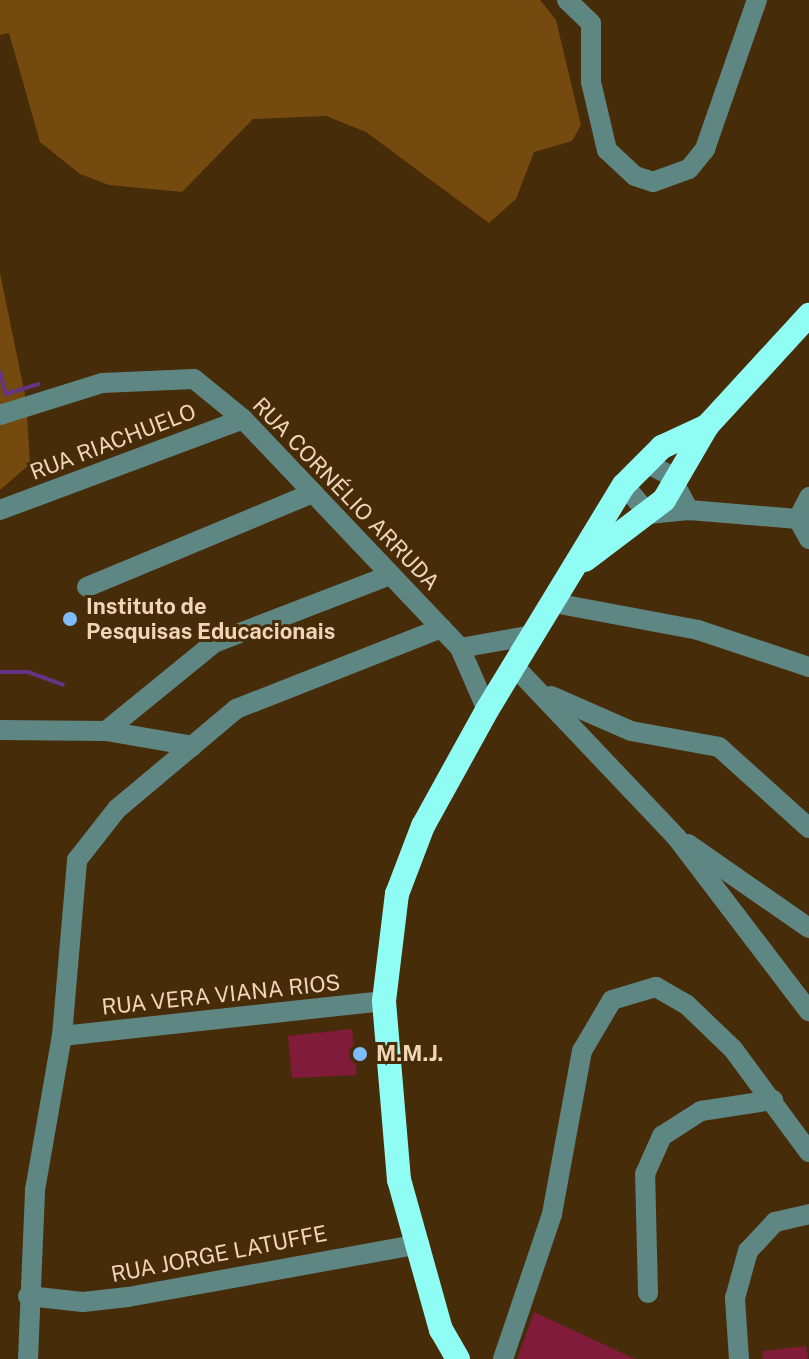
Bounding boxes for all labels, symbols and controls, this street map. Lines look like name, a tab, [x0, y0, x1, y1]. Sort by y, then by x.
street label: RUA CORNÉLIO ARRUDA	[247, 392, 445, 596]
street label: RUA RIACHUELO	[26, 398, 200, 486]
place label: Instituto de Pesquisas Educacionais	[86, 593, 335, 644]
marker: Instituto de Pesquisas Educacionais	[61, 610, 79, 628]
street label: RUA VERA VIANA RIOS	[100, 969, 342, 1021]
place label: M.M.J.	[376, 1041, 443, 1067]
marker: M.M.J.	[351, 1045, 369, 1063]
street label: RUA JORGE LATUFFE	[109, 1220, 329, 1288]

